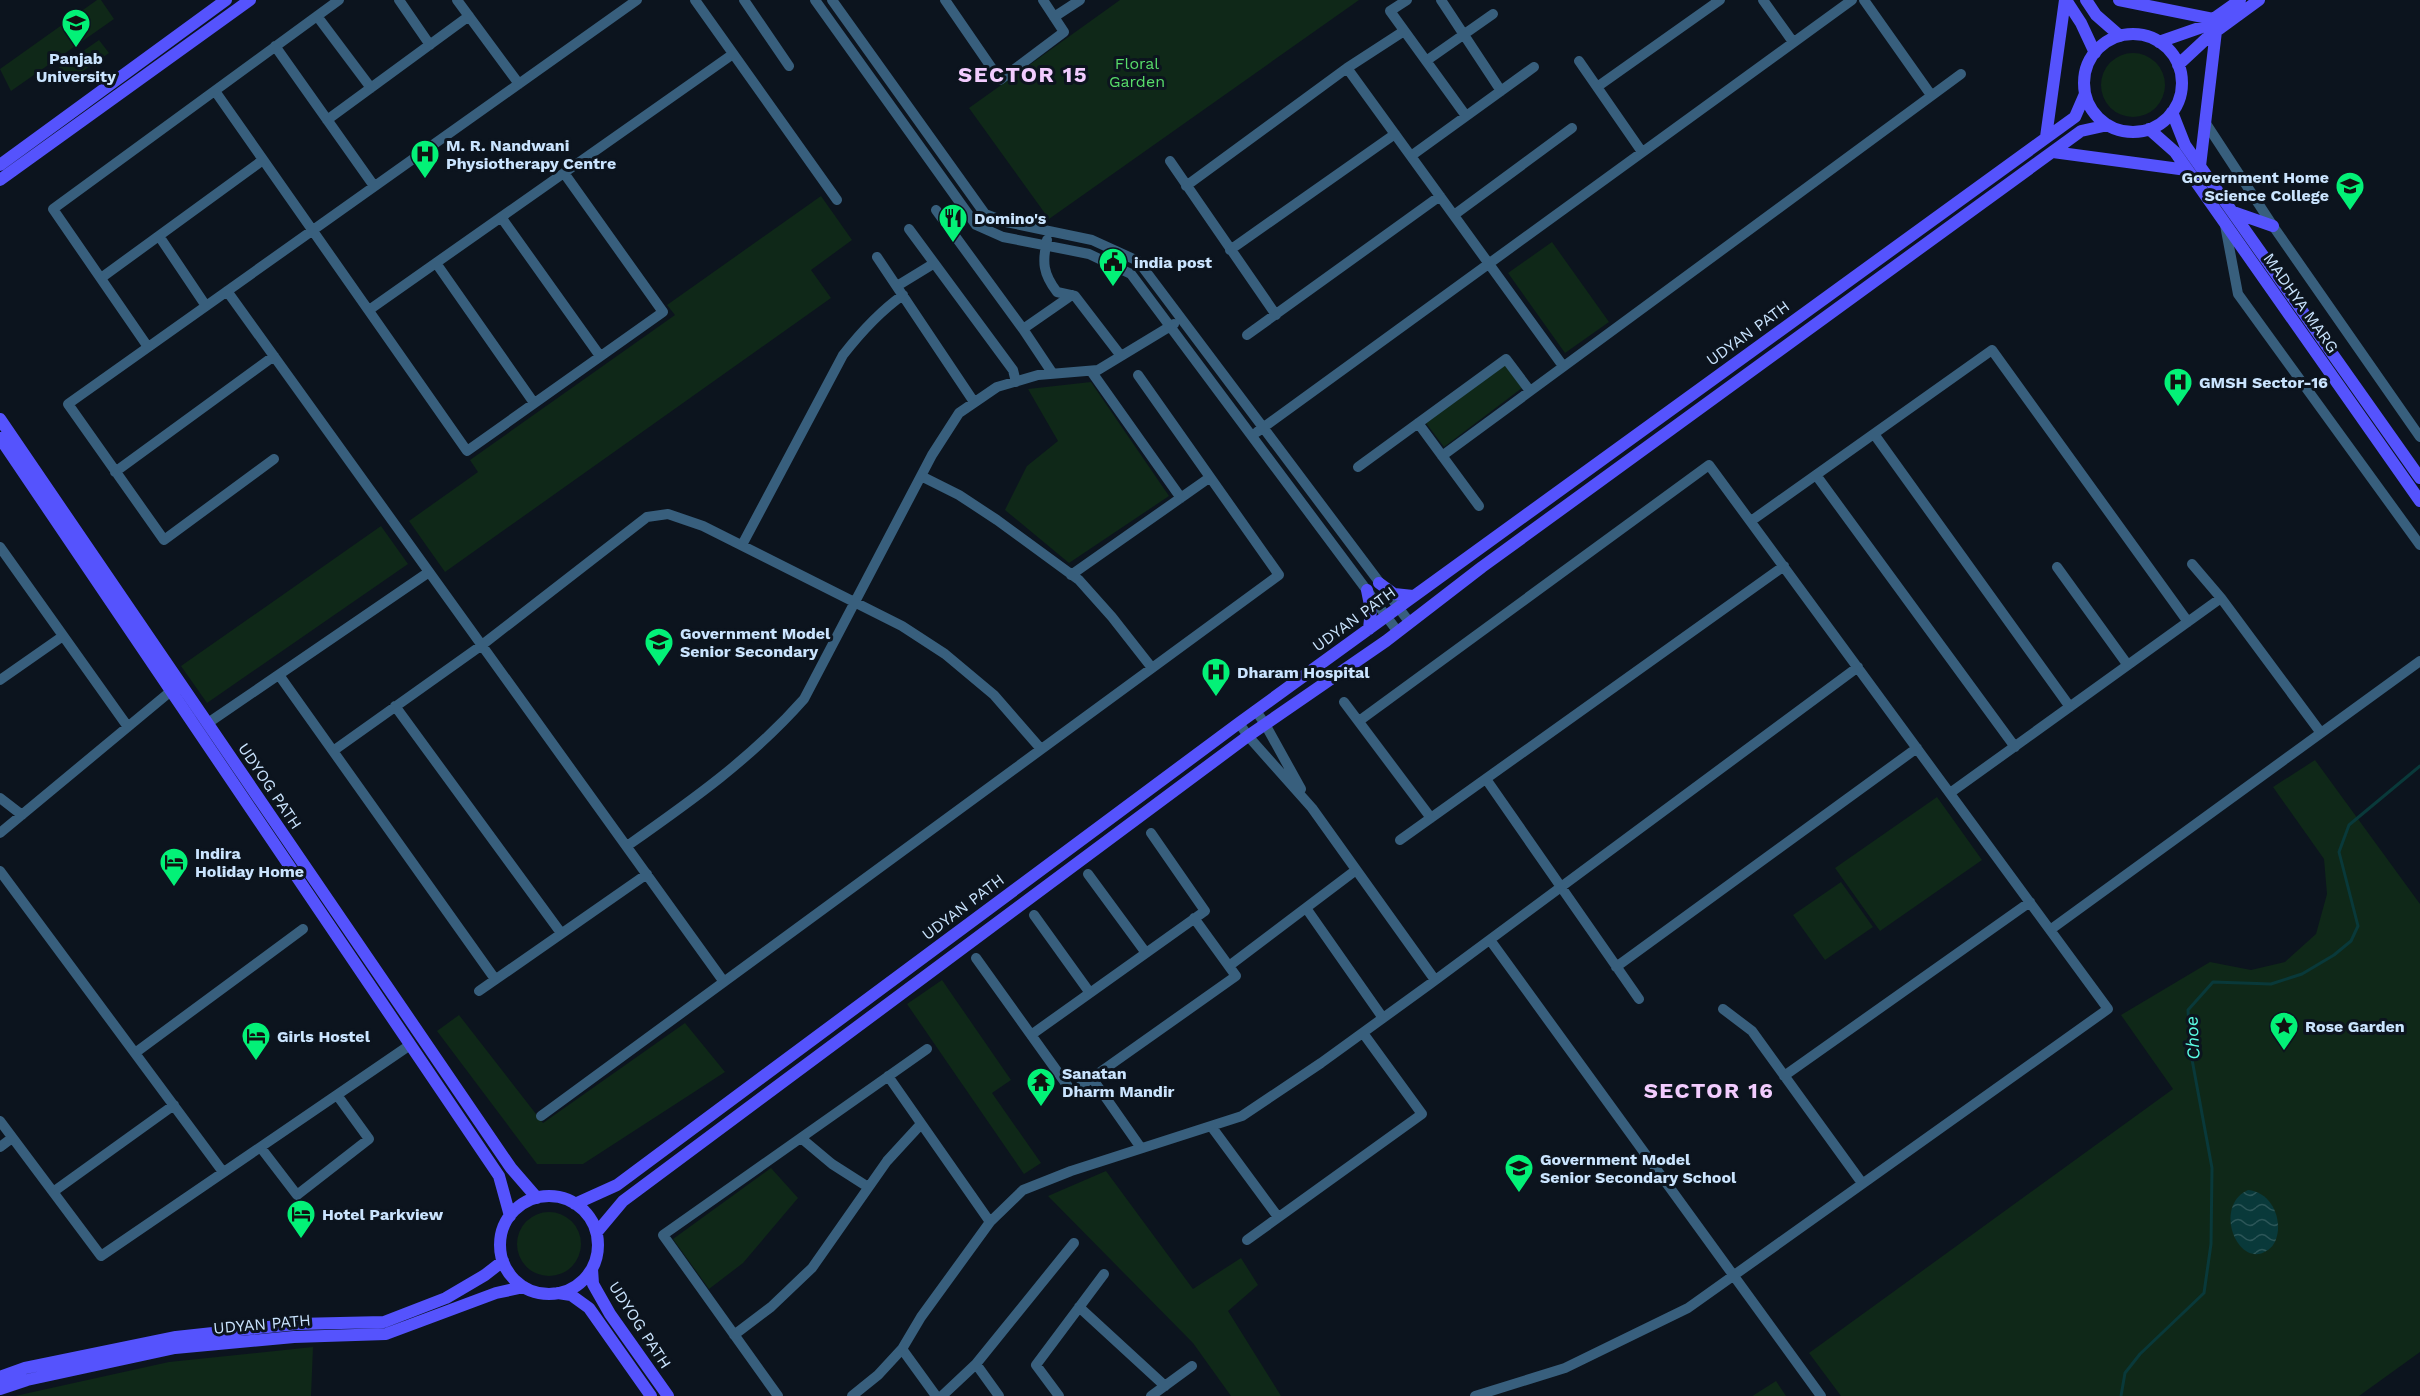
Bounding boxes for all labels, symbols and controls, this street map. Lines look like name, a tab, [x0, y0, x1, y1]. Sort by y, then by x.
school or university icon: Panjab University	[60, 7, 92, 49]
place label: Panjab University	[36, 49, 117, 86]
park label: Floral Garden	[1109, 54, 1165, 91]
district label: SECTOR 15	[958, 62, 1088, 87]
place label: M. R. Nandwani Physiotherapy Centre	[446, 136, 616, 173]
hospital icon: M. R. Nandwani Physiotherapy Centre	[409, 138, 441, 180]
place label: Government Home Science College	[2182, 168, 2329, 205]
school or university icon: Government Home Science College	[2334, 170, 2366, 212]
restaurant icon: Domino's	[937, 202, 969, 244]
place label: Domino's	[974, 209, 1047, 228]
public building icon: india post	[1097, 246, 1129, 288]
street label: MADHYA MARG	[2260, 249, 2342, 357]
place label: india post	[1134, 253, 1212, 272]
street label: UDYAN PATH	[1703, 297, 1793, 369]
hospital icon: GMSH Sector-16	[2162, 366, 2194, 408]
place label: GMSH Sector-16	[2199, 373, 2328, 392]
street label: UDYAN PATH	[1309, 583, 1399, 655]
place label: Government Model Senior Secondary	[680, 624, 831, 661]
school or university icon: Government Model Senior Secondary	[643, 626, 675, 668]
hospital icon: Dharam Hospital	[1200, 656, 1232, 698]
place label: Dharam Hospital	[1237, 663, 1370, 682]
street label: UDYOG PATH	[234, 739, 306, 833]
place label: Indira Holiday Home	[195, 844, 304, 881]
hotel icon: Indira Holiday Home	[158, 846, 190, 888]
street label: UDYAN PATH	[918, 870, 1008, 944]
place icon: Rose Garden	[2268, 1010, 2300, 1052]
water label: Choe	[2180, 1016, 2204, 1060]
place label: Rose Garden	[2305, 1017, 2405, 1036]
hotel icon: Girls Hostel	[240, 1020, 272, 1062]
place label: Girls Hostel	[277, 1027, 371, 1046]
place label: Sanatan Dharm Mandir	[1062, 1064, 1175, 1101]
temple icon: Sanatan Dharm Mandir	[1025, 1066, 1057, 1108]
district label: SECTOR 16	[1644, 1078, 1774, 1103]
place label: Government Model Senior Secondary School	[1540, 1150, 1737, 1187]
school or university icon: Government Model Senior Secondary School	[1503, 1152, 1535, 1194]
hotel icon: Hotel Parkview	[285, 1198, 317, 1240]
place label: Hotel Parkview	[322, 1205, 444, 1224]
street label: UDYOG PATH	[605, 1278, 675, 1372]
street label: UDYAN PATH	[212, 1310, 312, 1338]

